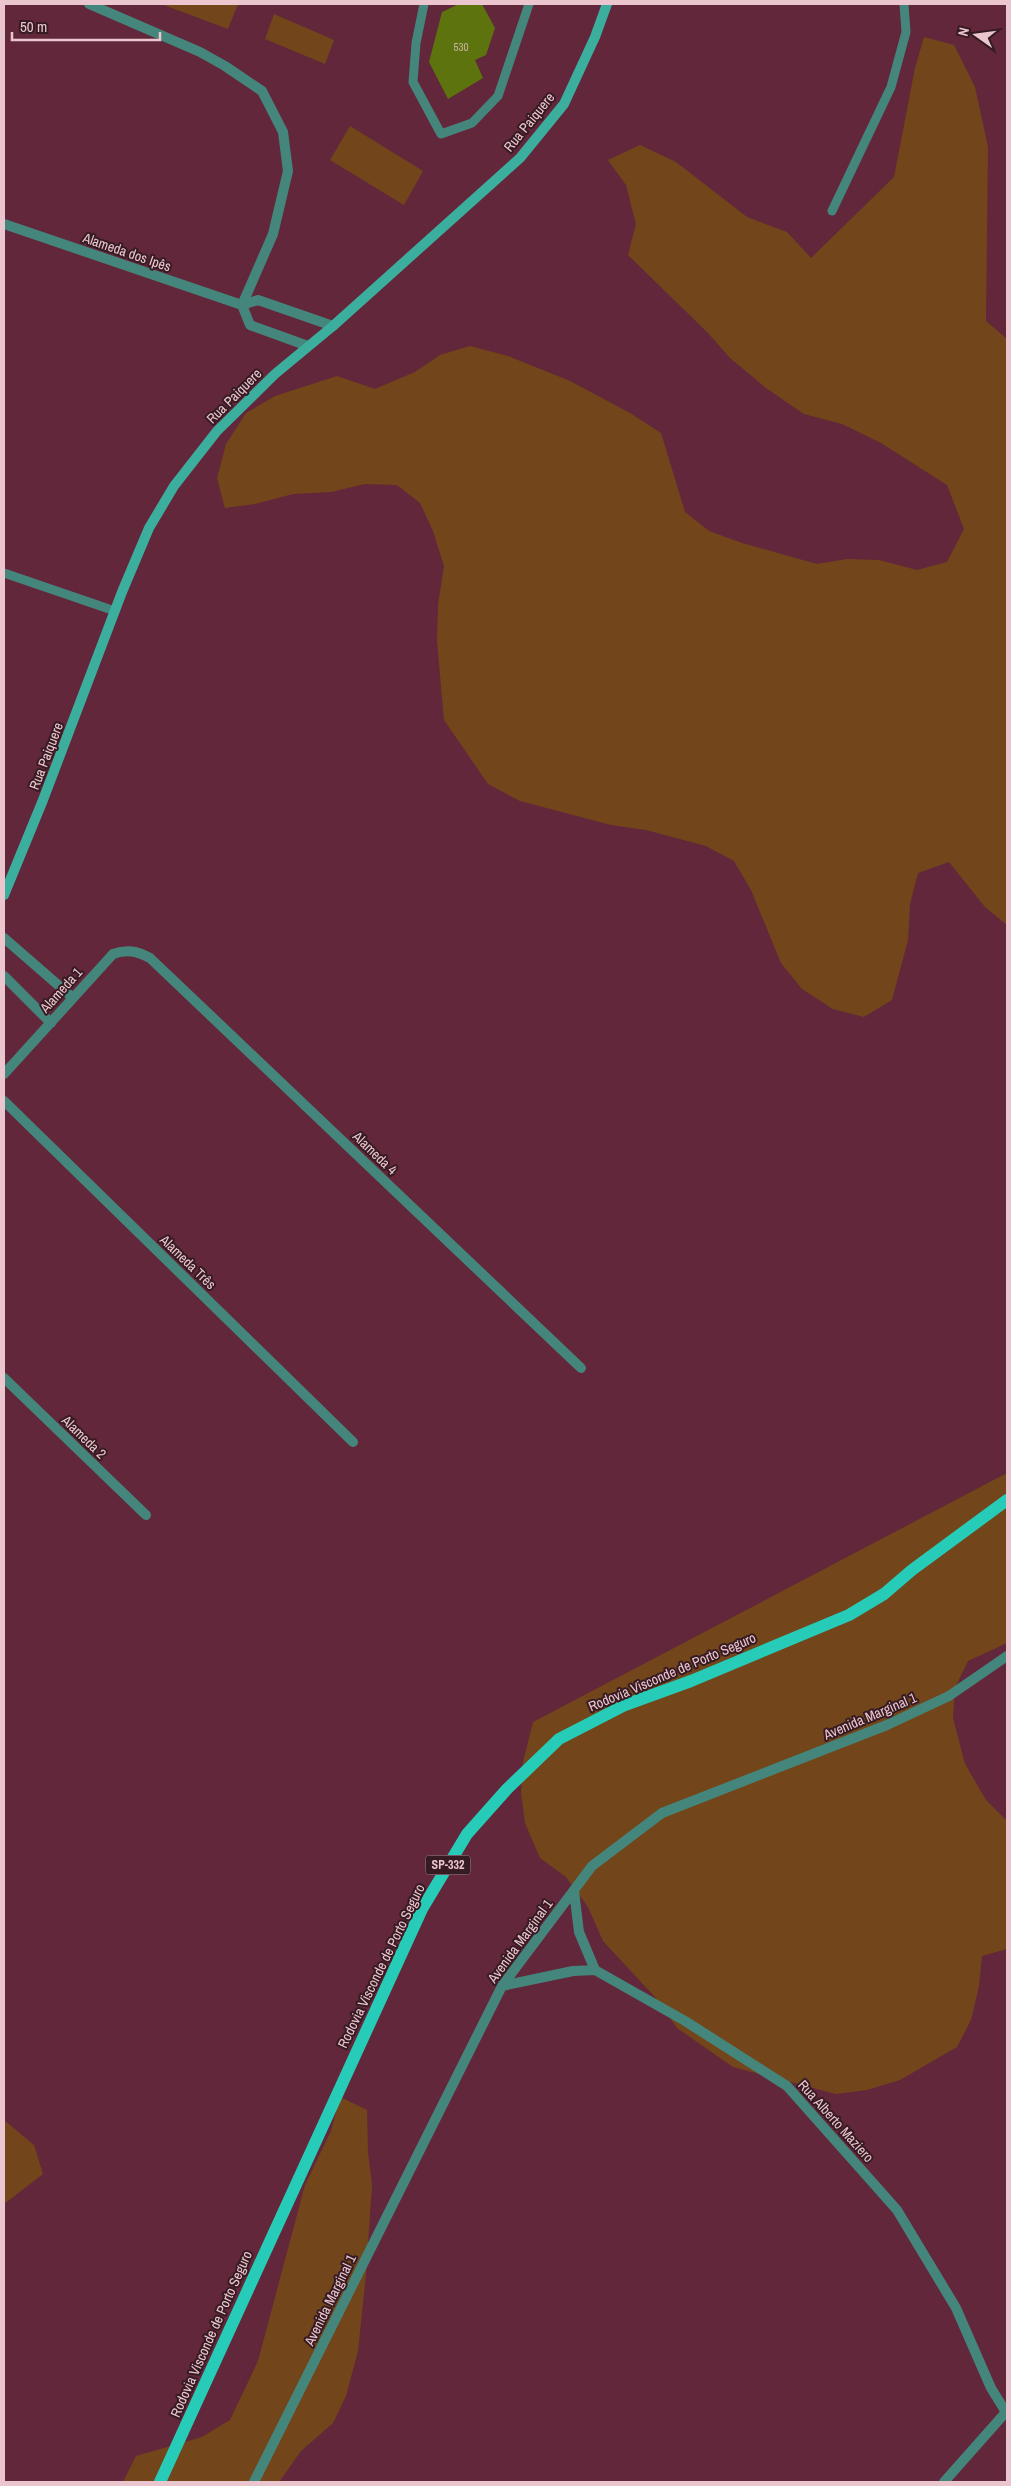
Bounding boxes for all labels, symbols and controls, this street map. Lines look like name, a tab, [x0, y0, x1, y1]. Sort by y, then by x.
scale bar	[12, 10, 160, 42]
north arrow	[951, 10, 1001, 60]
text: 50 m	[20, 16, 47, 37]
text: N	[954, 26, 973, 38]
house number: 530	[453, 40, 469, 54]
street label: Rua Paiquere	[500, 89, 558, 155]
street label: Alameda dos Ipês	[80, 228, 174, 276]
street label: Rua Paiquere	[203, 365, 265, 427]
street label: Rua Paiquere	[25, 720, 67, 792]
street label: Alameda 1	[35, 963, 86, 1017]
street label: Alameda 4	[348, 1127, 401, 1179]
street label: Alameda Três	[156, 1230, 220, 1293]
street label: Alameda 2	[57, 1411, 110, 1463]
street label: Rodovia Visconde de Porto Seguro	[585, 1628, 759, 1716]
street label: Avenida Marginal 1	[820, 1688, 920, 1744]
road number: SP-332	[426, 1856, 470, 1874]
street label: Rodovia Visconde de Porto Seguro	[333, 1881, 429, 2051]
street label: Avenida Marginal 1	[483, 1895, 557, 1987]
street label: Rua Alberto Maziero	[794, 2076, 878, 2166]
street label: Rodovia Visconde de Porto Seguro	[166, 2248, 256, 2420]
street label: Avenida Marginal 1	[300, 2251, 360, 2349]

